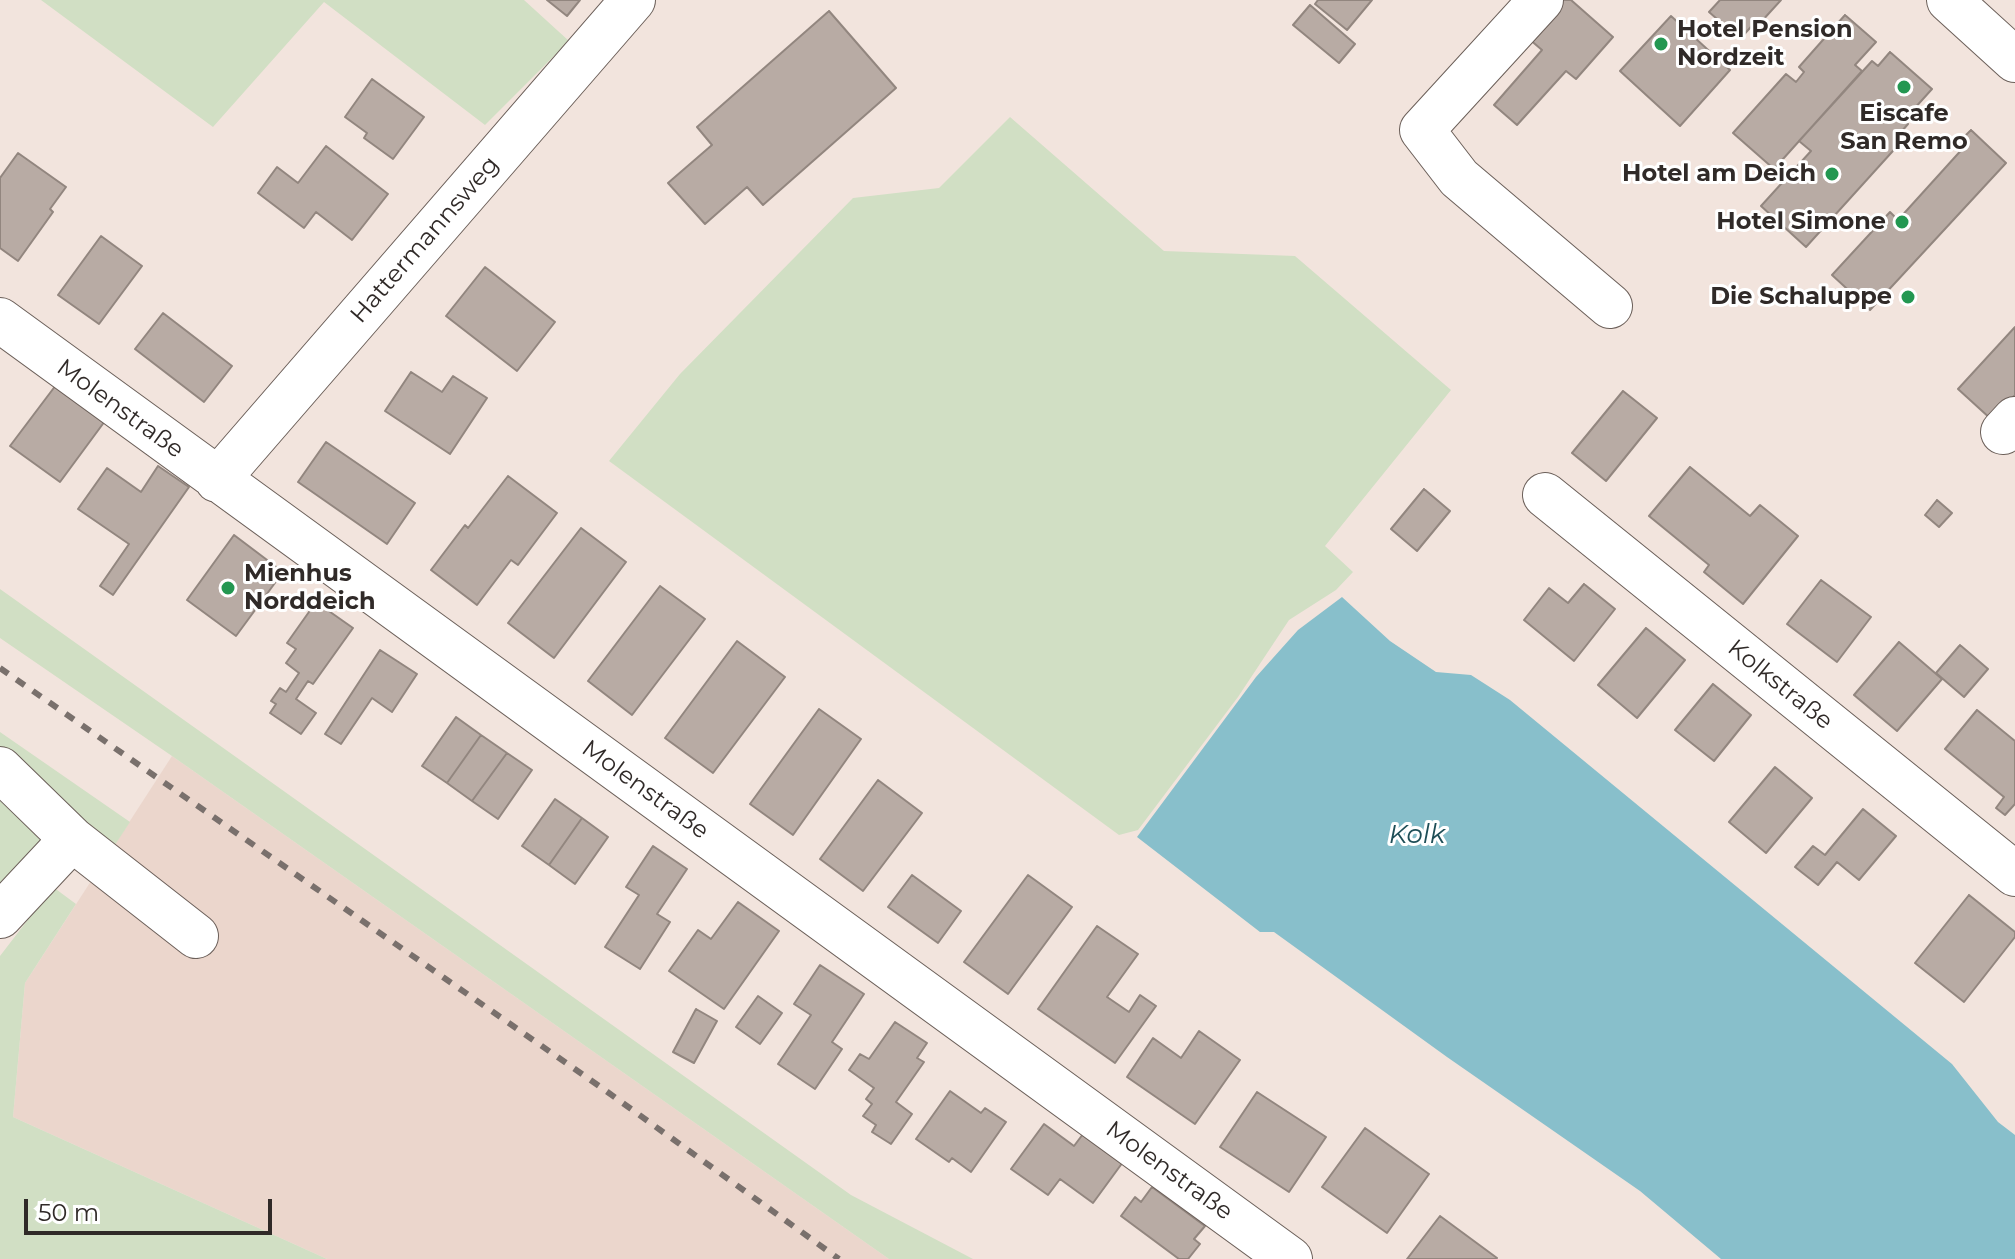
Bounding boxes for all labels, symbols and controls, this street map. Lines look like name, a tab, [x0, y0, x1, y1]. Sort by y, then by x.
place label: Hotel Pension Nordzeit	[1677, 16, 1853, 72]
marker: Hotel Pension Nordzeit	[1652, 35, 1670, 53]
marker: Eiscafe San Remo	[1895, 78, 1913, 96]
place label: Eiscafe San Remo	[1840, 100, 1968, 156]
street label: Hattermannsweg	[345, 151, 505, 329]
place label: Hotel am Deich	[1622, 160, 1816, 188]
marker: Hotel am Deich	[1823, 165, 1841, 183]
place label: Hotel Simone	[1716, 208, 1886, 236]
marker: Hotel Simone	[1893, 213, 1911, 231]
place label: Die Schaluppe	[1710, 283, 1892, 311]
marker: Die Schaluppe	[1899, 288, 1917, 306]
street label: Molenstraße	[51, 353, 189, 465]
place label: Mienhus Norddeich	[244, 560, 376, 616]
marker: Mienhus Norddeich	[219, 579, 237, 597]
street label: Kolkstraße	[1722, 634, 1838, 736]
street label: Molenstraße	[576, 734, 714, 846]
water label: Kolk	[1389, 819, 1445, 851]
street label: Molenstraße	[1100, 1115, 1238, 1227]
scale bar	[28, 1183, 276, 1233]
text: 50 m	[38, 1198, 99, 1227]

